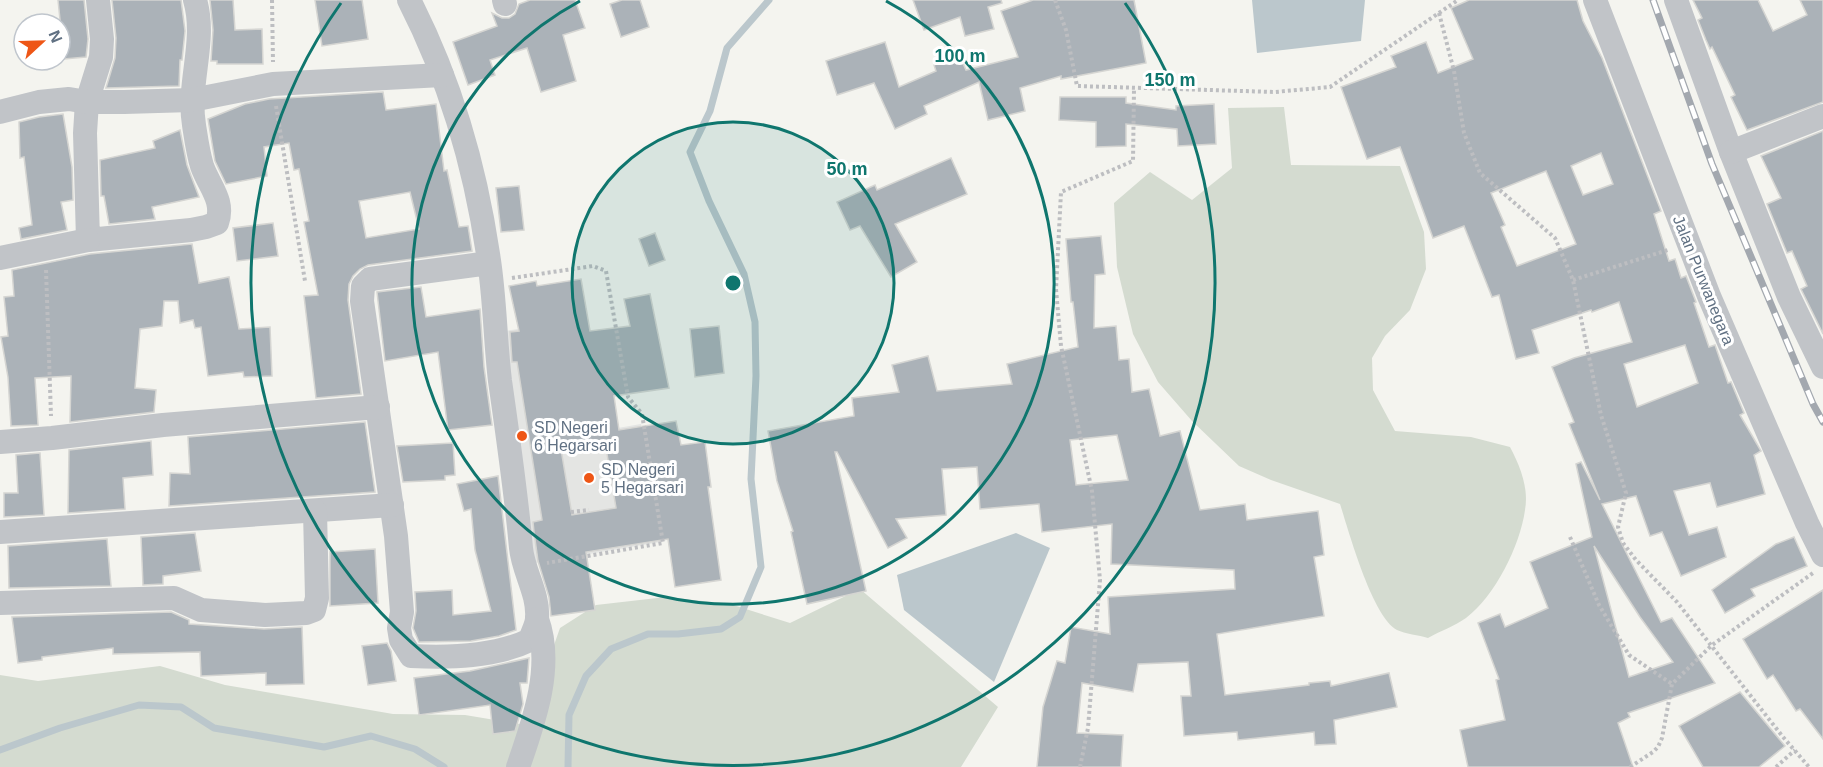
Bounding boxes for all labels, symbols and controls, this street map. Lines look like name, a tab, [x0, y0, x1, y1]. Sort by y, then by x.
north arrow	[12, 12, 72, 72]
text: N	[45, 28, 65, 45]
text: 100 m	[934, 46, 986, 66]
text: 150 m	[1144, 70, 1196, 90]
text: 50 m	[826, 159, 868, 179]
street label: Jalan Purwanegara	[1670, 213, 1737, 347]
centre of rings	[723, 273, 743, 293]
place label: SD Negeri 6 Hegarsari	[534, 419, 617, 454]
marker: SD Negeri 6 Hegarsari	[515, 429, 529, 443]
place label: SD Negeri 5 Hegarsari	[601, 461, 684, 496]
marker: SD Negeri 5 Hegarsari	[582, 471, 596, 485]

